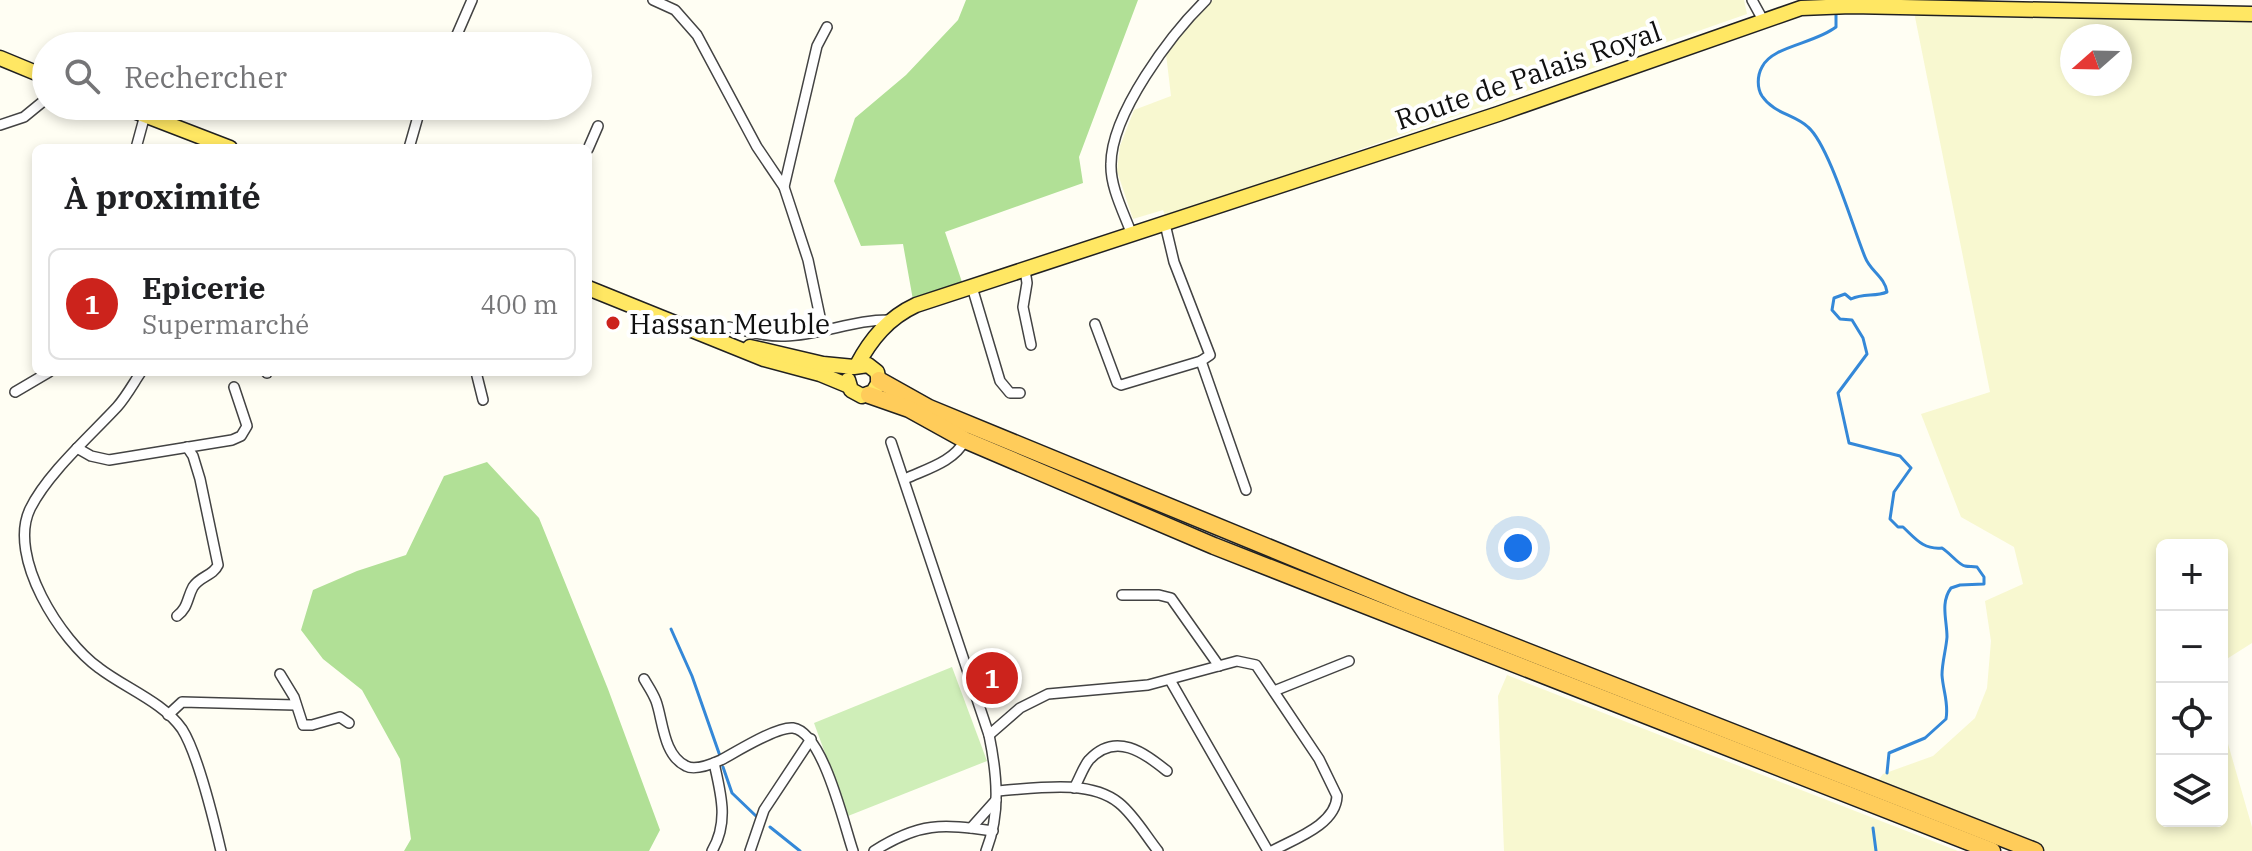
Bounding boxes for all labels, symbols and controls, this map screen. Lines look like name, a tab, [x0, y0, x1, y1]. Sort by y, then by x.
street label: Route de Palais Royal	[1390, 12, 1666, 138]
north arrow	[2060, 24, 2132, 96]
search box	[32, 32, 592, 120]
icon: search	[60, 54, 104, 98]
text: Rechercher	[124, 57, 287, 96]
text: À proximité	[64, 174, 261, 218]
text: Epicerie	[142, 268, 265, 307]
text: 1	[84, 287, 100, 321]
text: 400 m	[480, 287, 558, 321]
place label: Hassan Meuble	[629, 305, 830, 342]
text: Supermarché	[142, 307, 309, 341]
marker: Hassan Meuble	[604, 314, 622, 332]
your location	[1498, 528, 1538, 568]
map controls	[2156, 539, 2228, 827]
button: +	[2156, 539, 2228, 611]
button: −	[2156, 611, 2228, 683]
pin: 1	[966, 648, 1018, 708]
button: locate	[2156, 683, 2228, 755]
button: layers	[2156, 755, 2228, 827]

